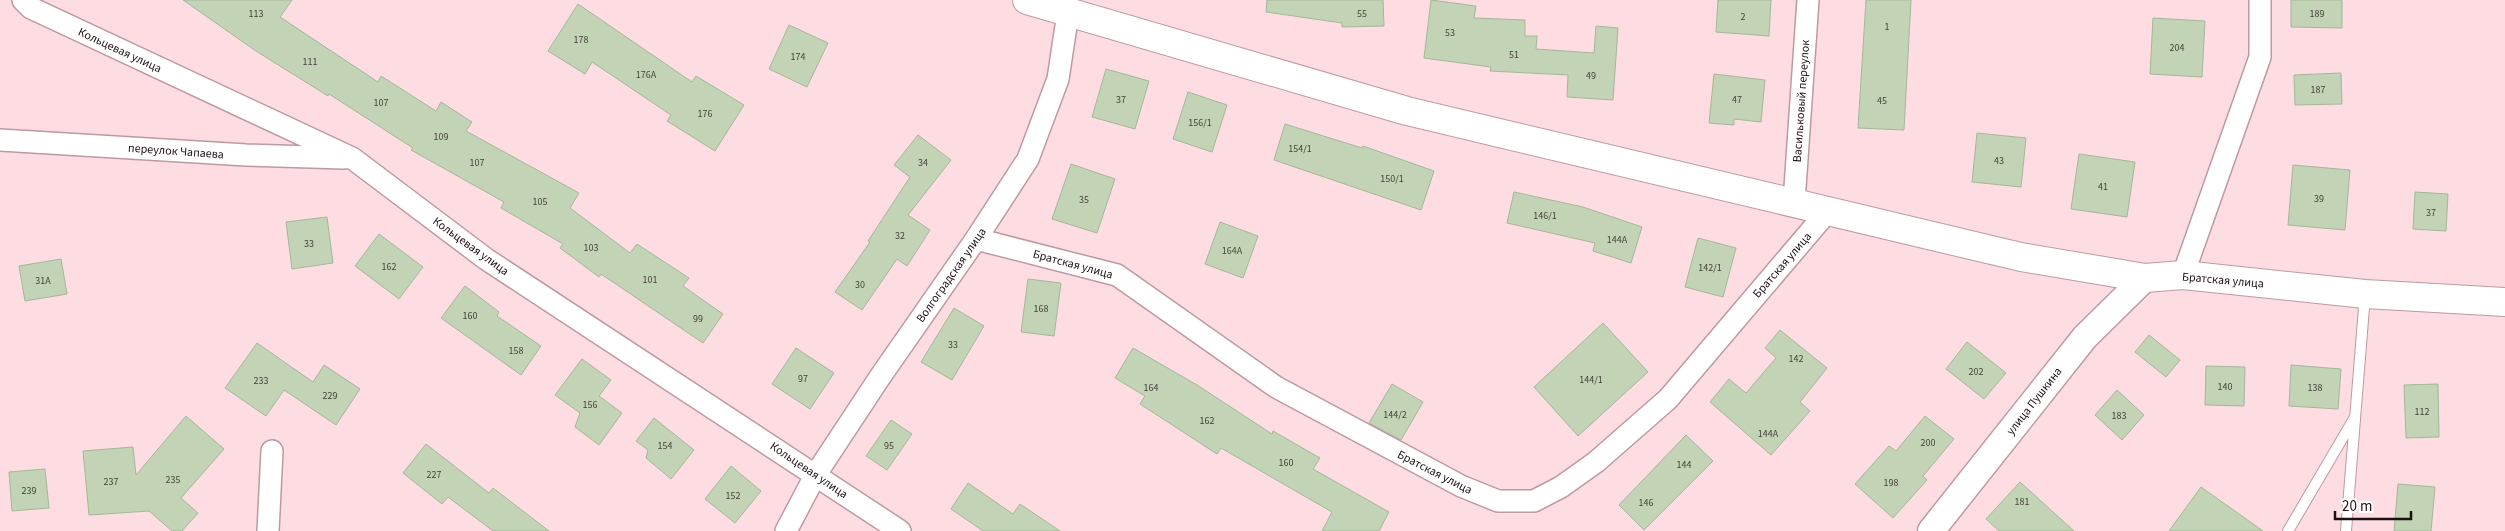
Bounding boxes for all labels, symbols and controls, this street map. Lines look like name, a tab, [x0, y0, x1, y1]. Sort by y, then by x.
house number: 113	[249, 7, 263, 21]
house number: 55	[1357, 7, 1367, 21]
house number: 189	[2310, 7, 2324, 21]
house number: 2	[1741, 10, 1746, 24]
house number: 1	[1885, 20, 1890, 34]
street label: Кольцевая улица	[75, 24, 164, 77]
house number: 53	[1445, 26, 1455, 40]
house number: 178	[574, 33, 588, 47]
street label: Васильковый переулок	[1789, 39, 1814, 163]
house number: 204	[2170, 41, 2184, 55]
house number: 51	[1509, 48, 1519, 62]
house number: 174	[791, 50, 805, 64]
house number: 111	[303, 55, 317, 69]
house number: 176А	[636, 68, 657, 82]
house number: 49	[1586, 69, 1596, 83]
house number: 187	[2311, 83, 2325, 97]
house number: 37	[1116, 93, 1126, 107]
house number: 47	[1732, 93, 1742, 107]
house number: 45	[1877, 94, 1887, 108]
house number: 107	[374, 96, 388, 110]
house number: 176	[698, 107, 712, 121]
house number: 156/1	[1188, 116, 1212, 130]
house number: 109	[434, 130, 448, 144]
street label: переулок Чапаева	[127, 140, 224, 163]
house number: 154/1	[1288, 142, 1312, 156]
house number: 43	[1994, 154, 2004, 168]
house number: 107	[470, 156, 484, 170]
house number: 34	[918, 156, 928, 170]
house number: 150/1	[1380, 172, 1404, 186]
house number: 41	[2098, 180, 2108, 194]
house number: 39	[2314, 192, 2324, 206]
house number: 35	[1079, 193, 1089, 207]
house number: 105	[533, 195, 547, 209]
house number: 37	[2426, 206, 2436, 220]
house number: 146/1	[1533, 209, 1557, 223]
street label: Кольцевая улица	[429, 213, 512, 280]
street label: Волгоградская улица	[912, 224, 991, 326]
house number: 32	[895, 229, 905, 243]
street label: Братская улица	[1749, 229, 1816, 302]
house number: 144А	[1607, 233, 1628, 247]
house number: 33	[304, 237, 314, 251]
house number: 103	[584, 241, 598, 255]
house number: 164А	[1222, 244, 1243, 258]
street label: Братская улица	[1031, 246, 1115, 283]
house number: 162	[382, 260, 396, 274]
house number: 142/1	[1698, 261, 1722, 275]
street label: Братская улица	[2181, 268, 2265, 293]
house number: 101	[643, 273, 657, 287]
house number: 31А	[35, 274, 51, 288]
house number: 30	[855, 278, 865, 292]
house number: 168	[1034, 302, 1048, 316]
house number: 160	[463, 309, 477, 323]
house number: 99	[693, 312, 703, 326]
house number: 33	[948, 338, 958, 352]
house number: 158	[509, 344, 523, 358]
house number: 142	[1789, 352, 1803, 366]
street label: улица Пушкина	[2003, 364, 2066, 439]
house number: 202	[1969, 365, 1983, 379]
house number: 97	[798, 372, 808, 386]
house number: 144/1	[1579, 373, 1603, 387]
house number: 233	[254, 374, 268, 388]
house number: 140	[2218, 380, 2232, 394]
house number: 164	[1144, 381, 1158, 395]
house number: 138	[2308, 381, 2322, 395]
house number: 229	[323, 389, 337, 403]
house number: 156	[583, 398, 597, 412]
house number: 112	[2415, 405, 2429, 419]
house number: 144/2	[1383, 408, 1407, 422]
house number: 183	[2112, 409, 2126, 423]
house number: 162	[1200, 414, 1214, 428]
house number: 144А	[1758, 427, 1779, 441]
house number: 200	[1921, 436, 1935, 450]
street label: Кольцевая улица	[766, 438, 851, 503]
house number: 154	[658, 439, 672, 453]
house number: 95	[884, 439, 894, 453]
street label: Братская улица	[1394, 446, 1475, 499]
house number: 160	[1279, 456, 1293, 470]
house number: 144	[1677, 458, 1691, 472]
house number: 227	[427, 468, 441, 482]
house number: 235	[166, 473, 180, 487]
house number: 237	[104, 475, 118, 489]
house number: 198	[1884, 476, 1898, 490]
house number: 239	[22, 484, 36, 498]
scale bar	[2335, 488, 2411, 520]
house number: 152	[726, 489, 740, 503]
house number: 181	[2015, 495, 2029, 509]
house number: 146	[1639, 496, 1653, 510]
text: 20 m	[2342, 496, 2372, 517]

